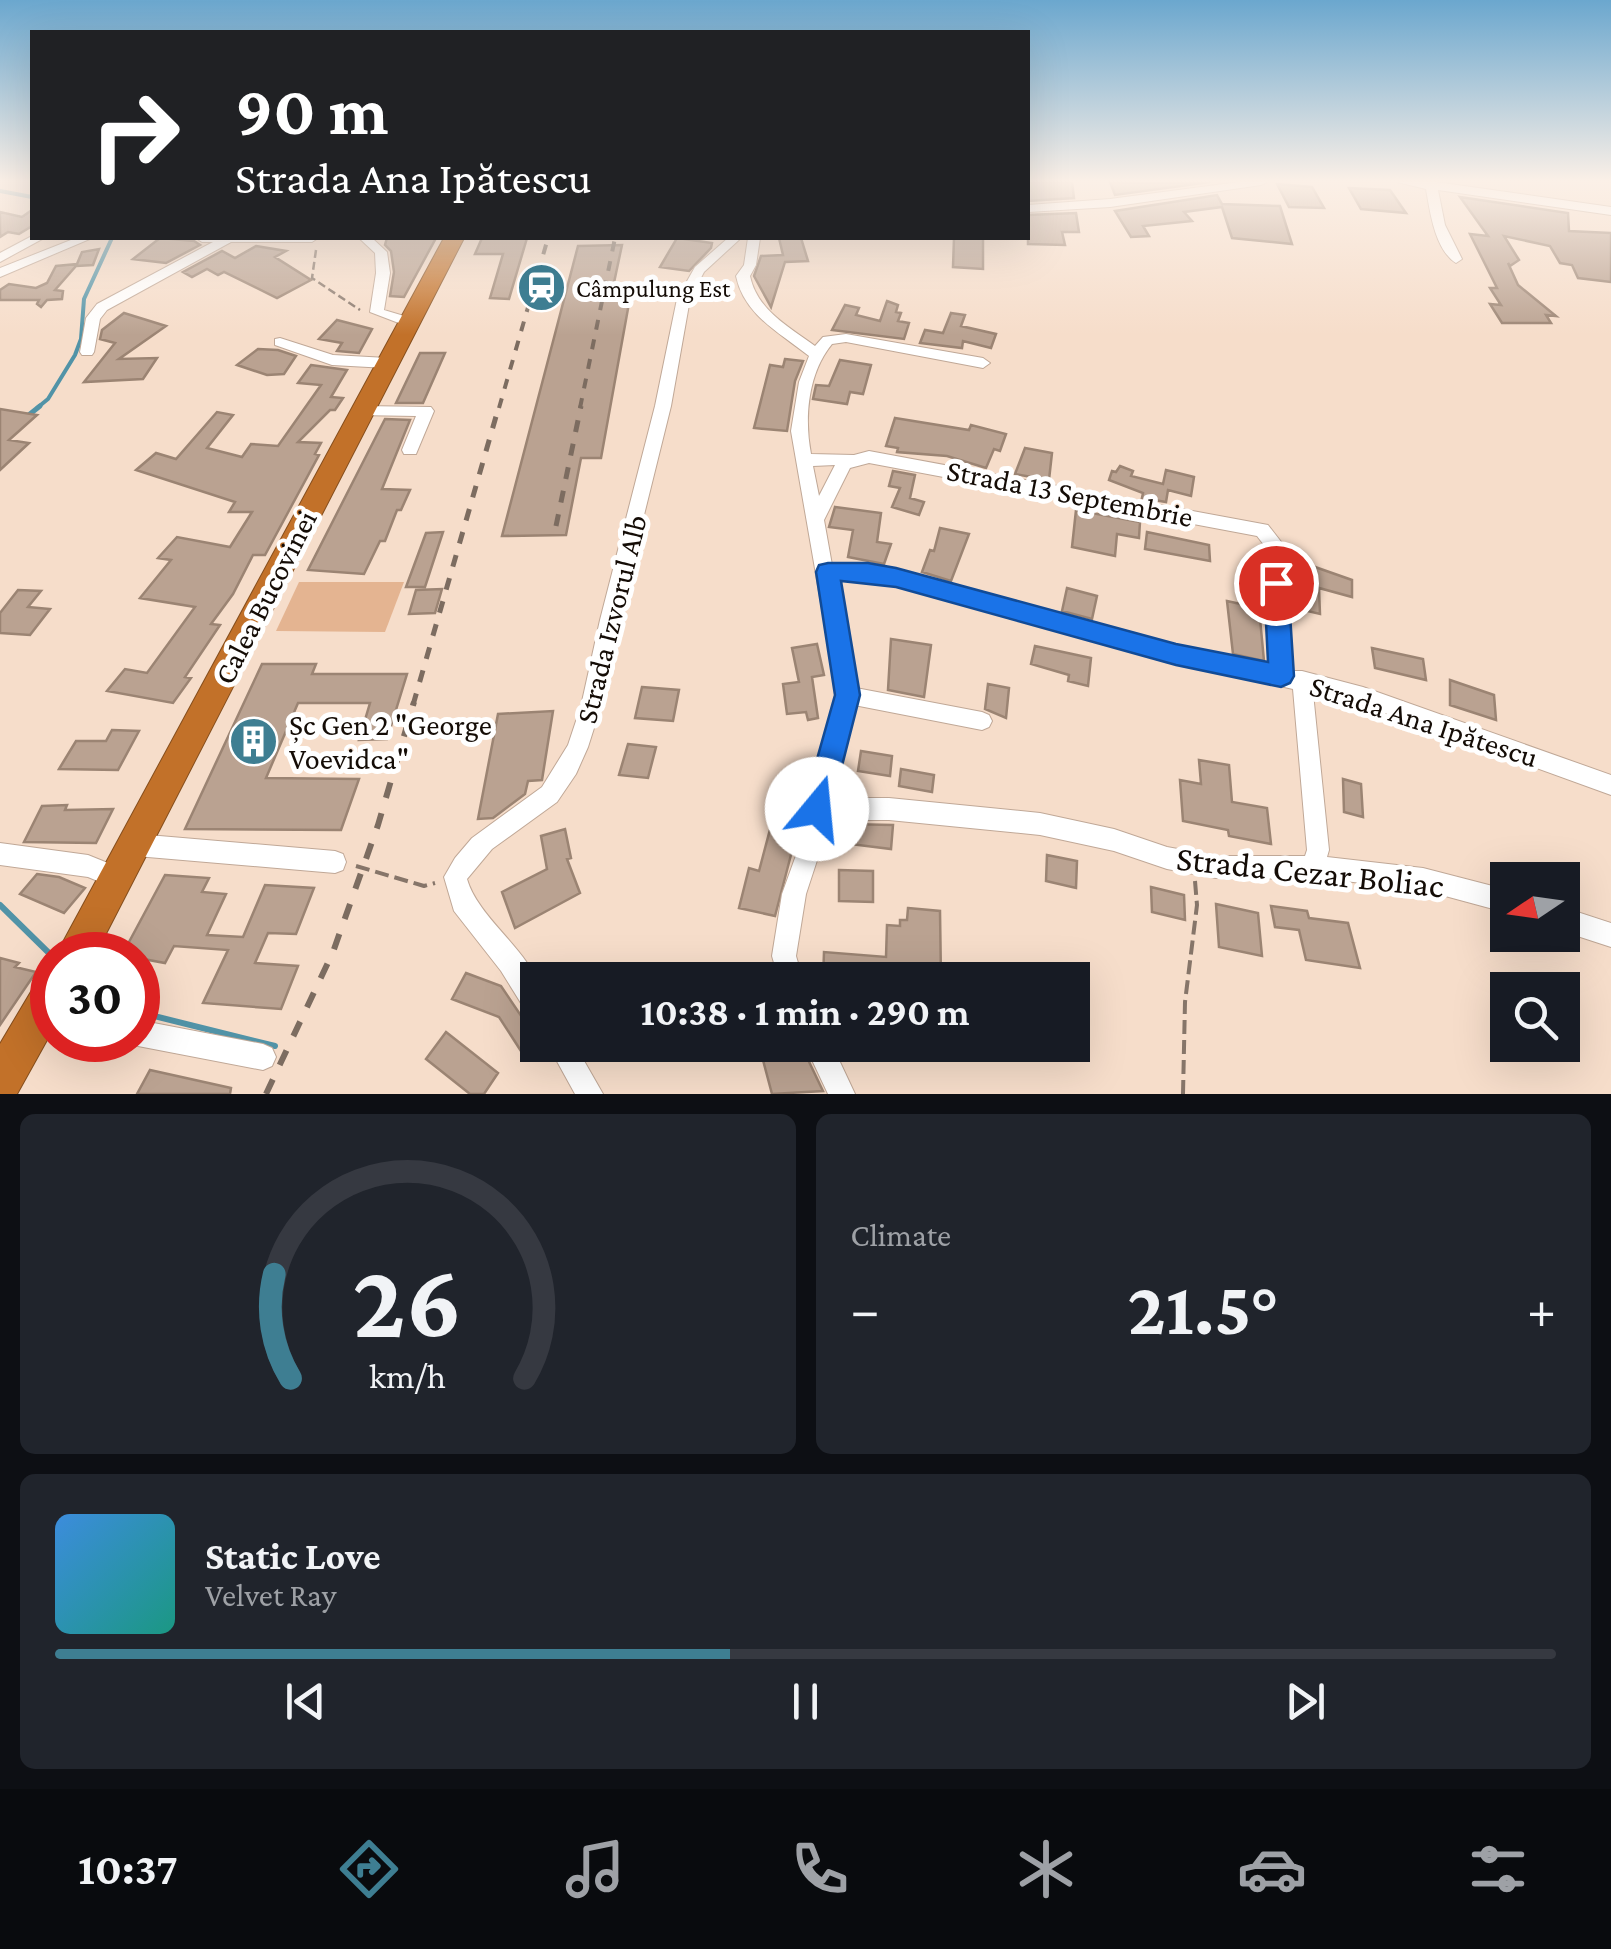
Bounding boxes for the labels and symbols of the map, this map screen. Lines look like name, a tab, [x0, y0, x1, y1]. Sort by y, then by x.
station icon: Câmpulung Est	[515, 262, 567, 314]
place label: Câmpulung Est	[576, 275, 731, 303]
street label: Strada 13 Septembrie	[944, 453, 1196, 534]
street label: Calea Bucovinei	[207, 505, 323, 689]
street label: Strada Izvorul Alb	[569, 511, 653, 727]
pin	[1234, 541, 1319, 626]
street label: Strada Ana Ipătescu	[1306, 669, 1542, 774]
place label: Șc Gen 2 "George Voevidca"	[289, 708, 492, 775]
building icon: Șc Gen 2 "George Voevidca"	[228, 715, 280, 767]
position arrow	[765, 757, 869, 861]
street label: Strada Cezar Boliac	[1174, 839, 1446, 905]
north arrow	[1490, 862, 1580, 952]
speed limit sign: 30	[30, 932, 160, 1062]

